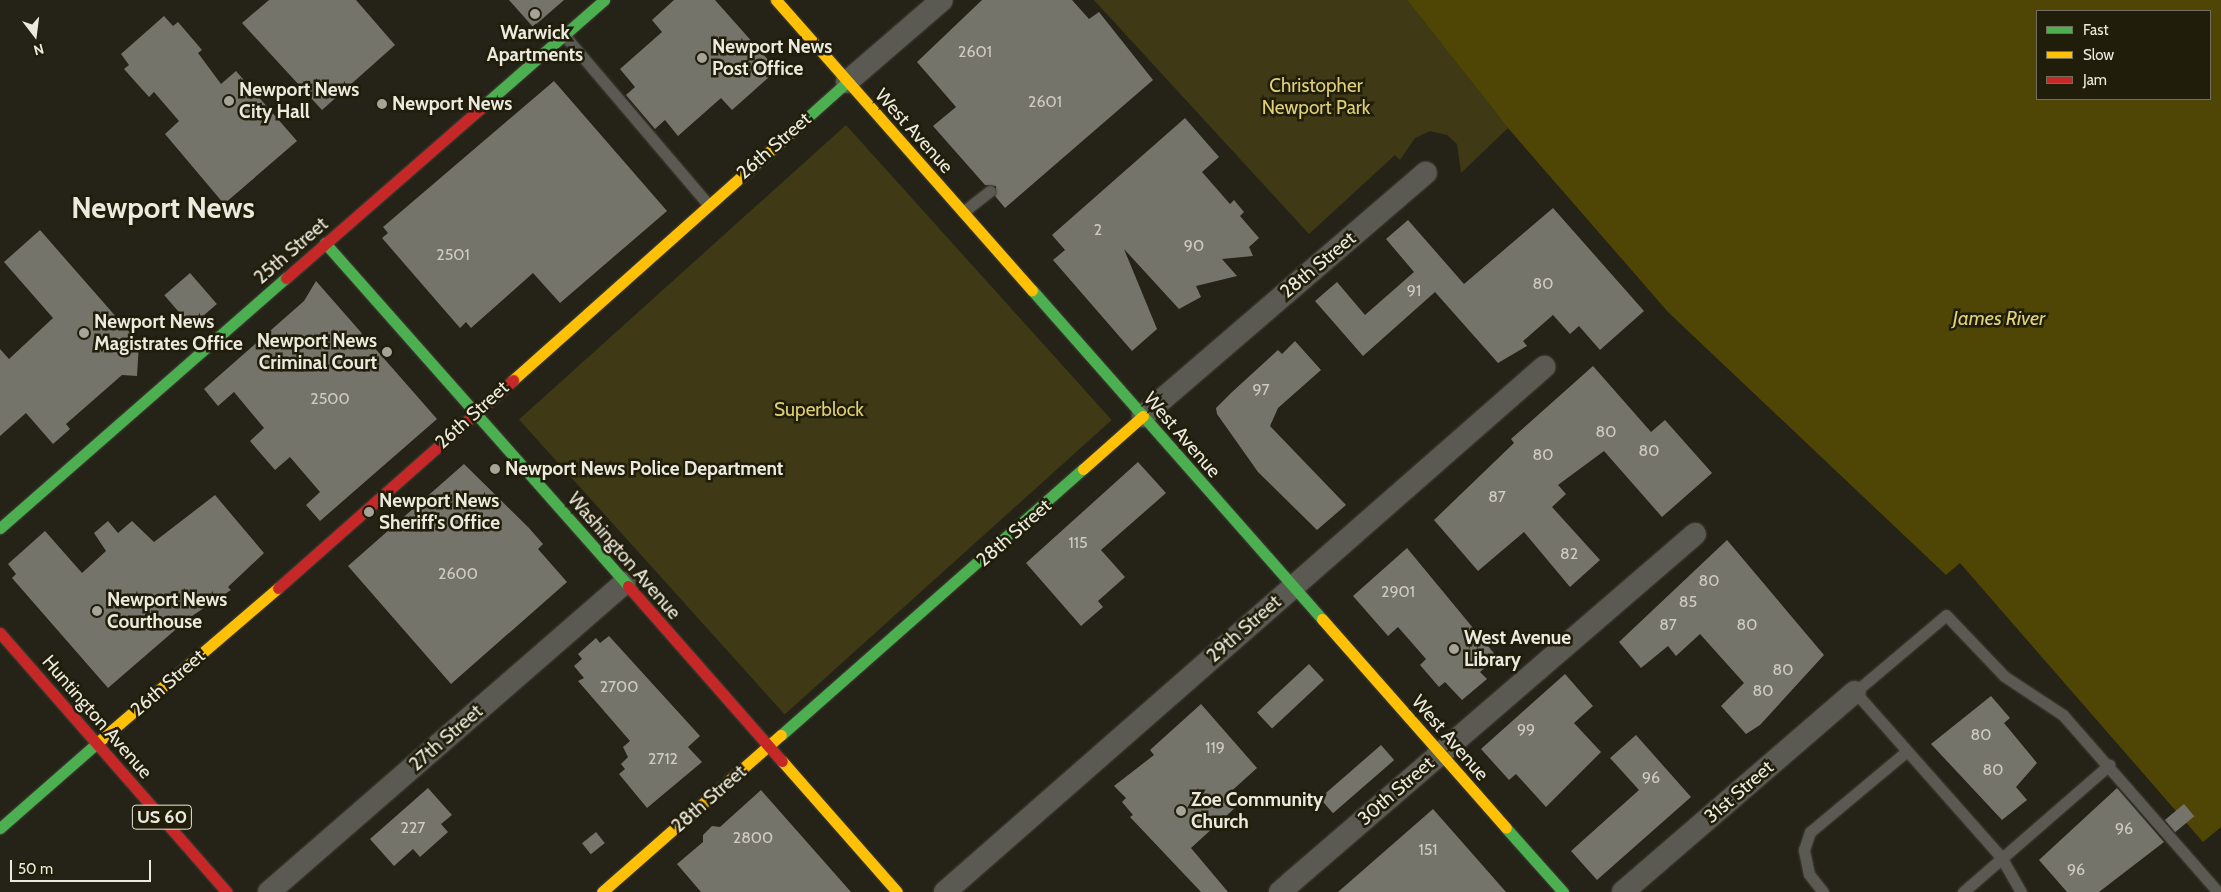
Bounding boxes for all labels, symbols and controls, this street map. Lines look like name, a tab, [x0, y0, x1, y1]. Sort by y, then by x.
marker: Warwick Apartments	[529, 8, 541, 20]
north arrow	[10, 10, 60, 60]
legend	[2036, 10, 2211, 100]
text: Fast	[2083, 21, 2108, 39]
place label: Warwick Apartments	[487, 22, 583, 66]
place label: Newport News Post Office	[712, 36, 832, 80]
text: N	[32, 40, 46, 59]
house number: 2601	[958, 42, 992, 62]
text: Slow	[2083, 46, 2114, 64]
marker: Newport News Post Office	[696, 52, 708, 64]
text: Jam	[2083, 71, 2107, 89]
park label: Christopher Newport Park	[1262, 75, 1370, 119]
place label: Newport News City Hall	[239, 79, 359, 123]
street label: West Avenue	[870, 84, 958, 178]
house number: 2601	[1028, 92, 1062, 112]
place label: Newport News	[392, 93, 512, 115]
marker: Newport News City Hall	[223, 95, 235, 107]
marker: Newport News	[376, 98, 388, 110]
street label: 26th Street	[732, 108, 816, 184]
district label: Newport News	[71, 191, 255, 225]
street label: 25th Street	[250, 213, 332, 289]
house number: 2	[1094, 220, 1102, 240]
street label: 28th Street	[1276, 227, 1360, 303]
house number: 90	[1184, 236, 1204, 256]
house number: 2501	[436, 245, 470, 265]
house number: 80	[1533, 274, 1553, 294]
house number: 91	[1407, 281, 1421, 301]
water label: James River	[1953, 306, 2045, 330]
place label: Newport News Magistrates Office	[94, 311, 243, 355]
marker: Newport News Magistrates Office	[78, 327, 90, 339]
place label: Newport News Criminal Court	[257, 330, 377, 374]
marker: Newport News Criminal Court	[381, 346, 393, 358]
street label: 26th Street	[431, 376, 513, 454]
house number: 97	[1252, 380, 1270, 400]
street label: West Avenue	[1139, 388, 1225, 482]
house number: 2500	[310, 389, 350, 409]
park label: Superblock	[774, 399, 864, 421]
house number: 80	[1596, 422, 1616, 442]
house number: 80	[1639, 441, 1659, 461]
house number: 80	[1533, 445, 1553, 465]
place label: Newport News Police Department	[505, 458, 783, 480]
marker: Newport News Police Department	[489, 463, 501, 475]
house number: 87	[1488, 487, 1506, 507]
street label: Washington Avenue	[563, 488, 685, 624]
place label: Newport News Sheriff's Office	[379, 490, 500, 534]
street label: 28th Street	[972, 494, 1056, 572]
marker: Newport News Sheriff's Office	[363, 506, 375, 518]
house number: 115	[1068, 533, 1088, 553]
house number: 82	[1560, 544, 1578, 564]
house number: 2600	[438, 564, 478, 584]
house number: 80	[1699, 571, 1719, 591]
house number: 2901	[1381, 582, 1415, 602]
place label: Newport News Courthouse	[107, 589, 227, 633]
street label: 29th Street	[1202, 591, 1286, 667]
house number: 85	[1679, 592, 1697, 612]
marker: Newport News Courthouse	[91, 605, 103, 617]
house number: 87	[1659, 615, 1677, 635]
house number: 80	[1737, 615, 1757, 635]
place label: West Avenue Library	[1464, 627, 1571, 671]
marker: West Avenue Library	[1448, 643, 1460, 655]
street label: 26th Street	[126, 645, 210, 721]
street label: Huntington Avenue	[37, 651, 157, 783]
house number: 80	[1773, 660, 1793, 680]
house number: 2700	[600, 677, 638, 697]
house number: 80	[1753, 681, 1773, 701]
street label: West Avenue	[1407, 691, 1493, 785]
street label: 27th Street	[405, 700, 487, 776]
house number: 99	[1517, 720, 1535, 740]
house number: 80	[1971, 725, 1991, 745]
house number: 119	[1205, 738, 1225, 758]
house number: 2712	[648, 749, 678, 769]
street label: 30th Street	[1353, 752, 1439, 830]
street label: 31st Street	[1700, 756, 1778, 828]
street label: 28th Street	[667, 760, 751, 838]
house number: 80	[1983, 760, 2003, 780]
house number: 96	[1642, 768, 1660, 788]
place label: Zoe Community Church	[1191, 789, 1323, 833]
road number: US 60	[131, 802, 193, 832]
marker: Zoe Community Church	[1175, 805, 1187, 817]
house number: 227	[401, 818, 425, 838]
house number: 96	[2115, 819, 2133, 839]
house number: 2800	[733, 828, 773, 848]
house number: 151	[1418, 840, 1438, 860]
scale bar	[12, 850, 154, 882]
text: 50 m	[18, 860, 53, 878]
house number: 96	[2067, 860, 2085, 880]

